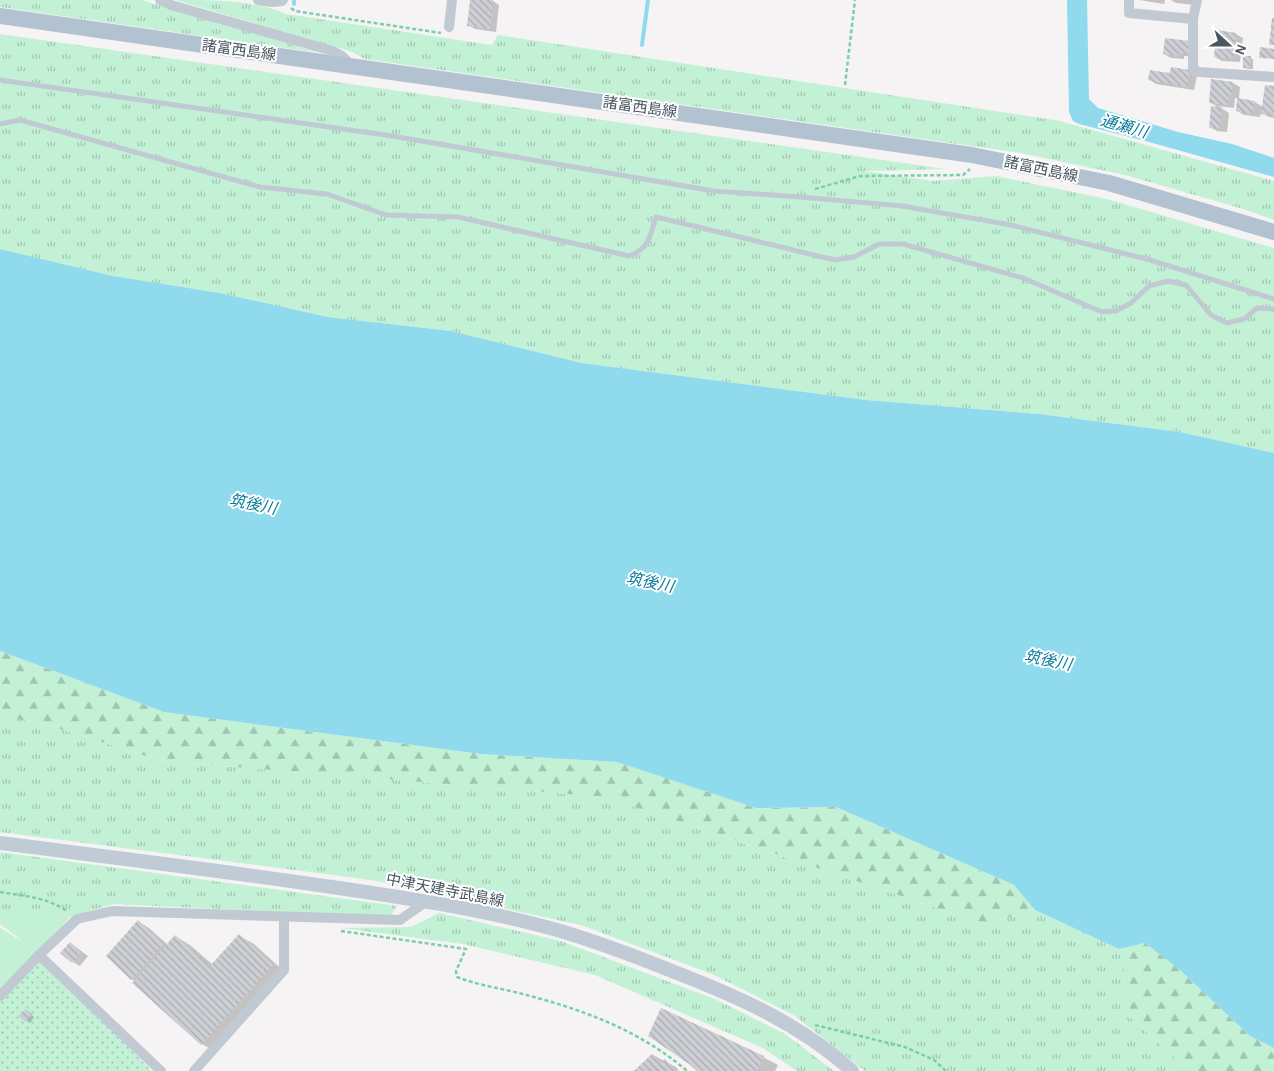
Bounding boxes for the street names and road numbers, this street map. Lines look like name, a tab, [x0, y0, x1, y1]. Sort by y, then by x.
street label: 諸富西島線	[201, 36, 277, 64]
street label: 諸富西島線	[602, 93, 678, 121]
street label: 諸富西島線	[1002, 152, 1080, 186]
street label: 中津天建寺武島線	[384, 870, 506, 910]

